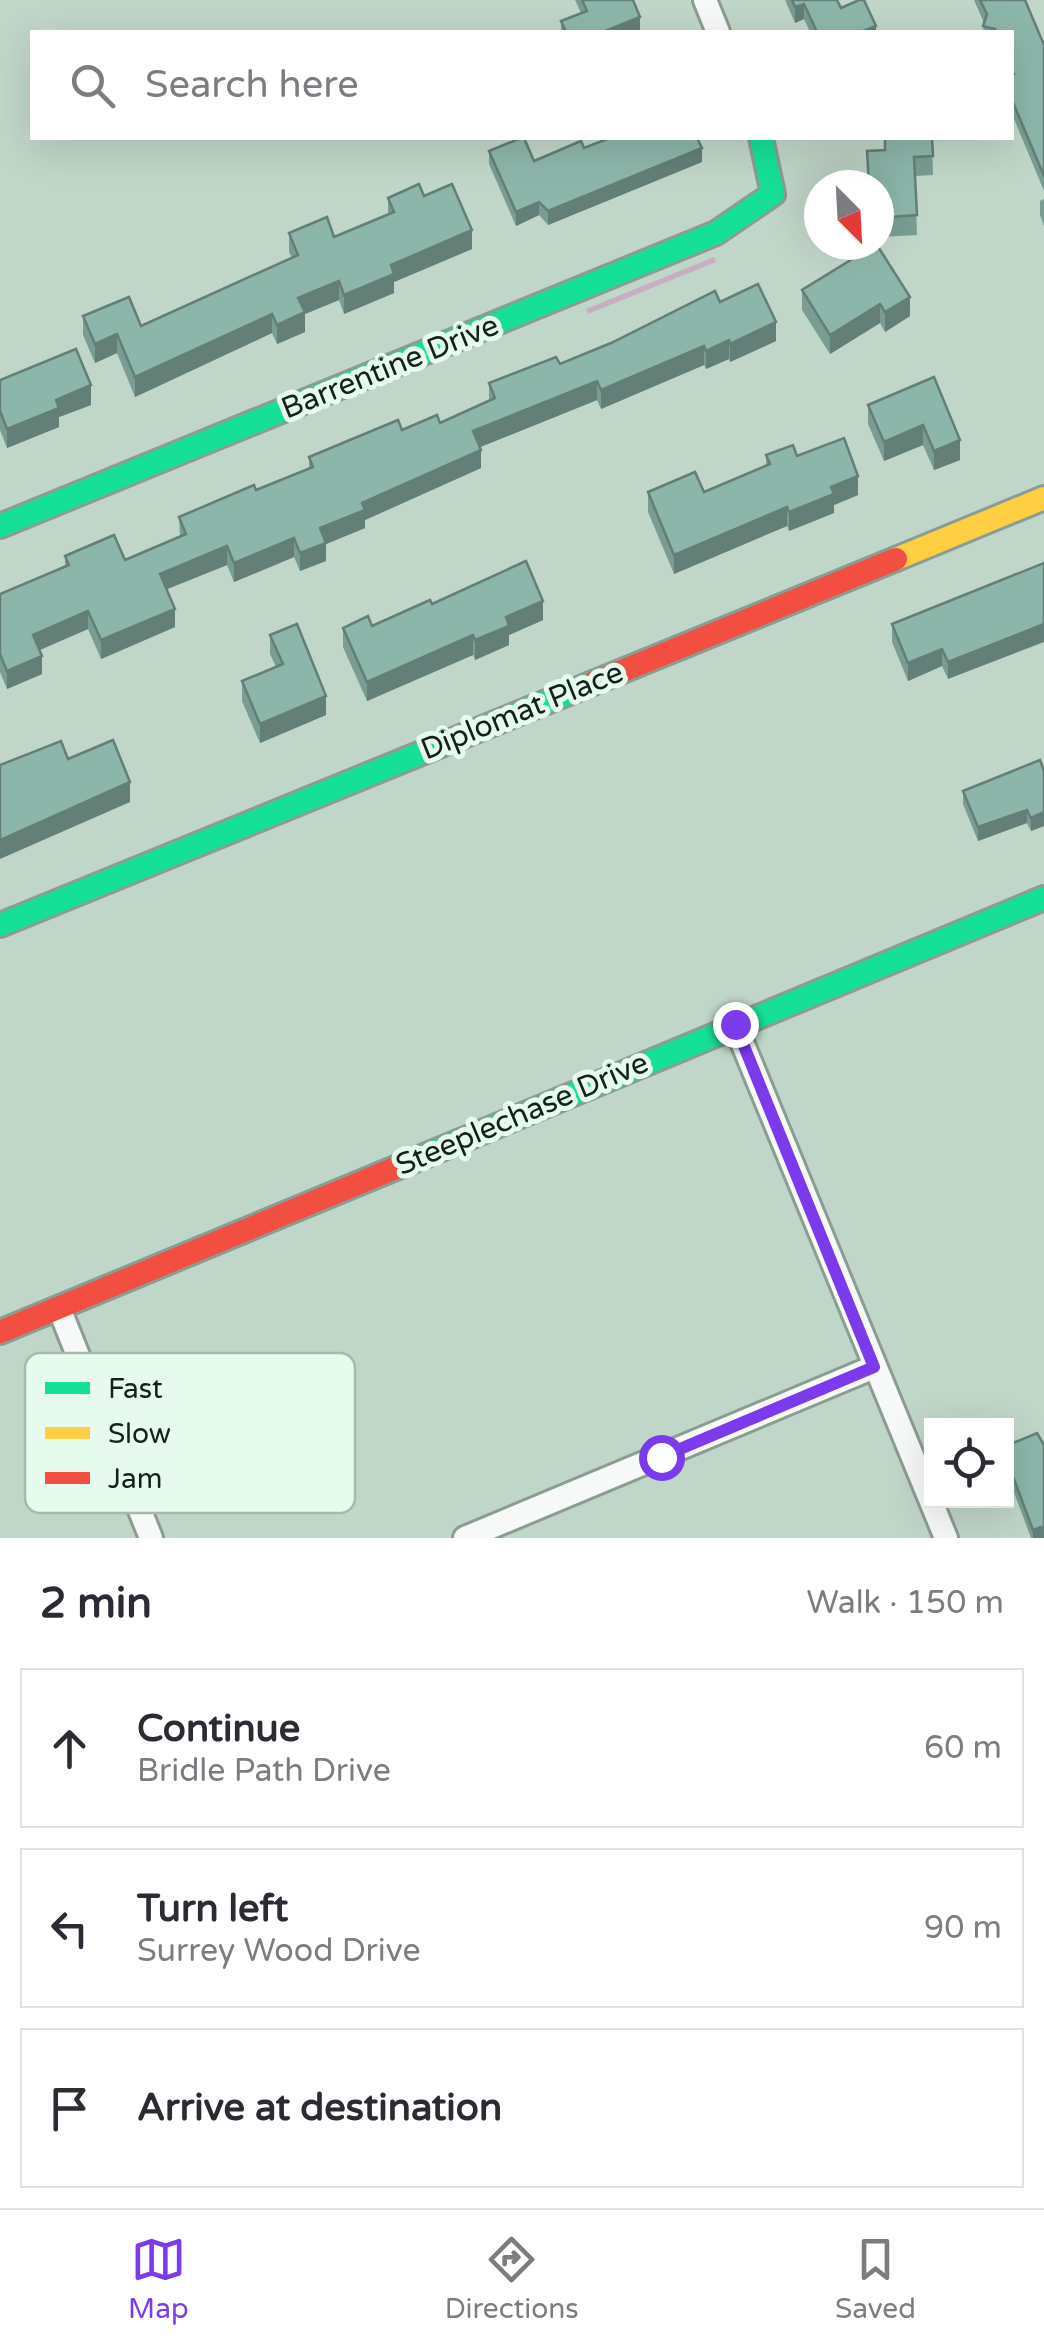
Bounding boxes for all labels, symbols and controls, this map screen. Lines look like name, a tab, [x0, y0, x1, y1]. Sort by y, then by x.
search box	[30, 30, 1014, 140]
icon: search	[65, 58, 120, 113]
text: Search here	[145, 62, 359, 108]
north arrow	[804, 170, 894, 260]
street label: Barrentine Drive	[276, 307, 504, 427]
street label: Diplomat Place	[415, 654, 629, 768]
route end	[713, 1002, 759, 1048]
street label: Steeplechase Drive	[390, 1044, 654, 1184]
legend	[25, 1353, 355, 1513]
text: Fast	[108, 1372, 163, 1406]
text: Slow	[108, 1417, 171, 1451]
map controls	[924, 1418, 1014, 1508]
button: locate	[924, 1418, 1014, 1508]
route start	[639, 1435, 685, 1481]
text: Jam	[108, 1462, 163, 1496]
text: 2 min	[40, 1578, 152, 1629]
text: Walk · 150 m	[807, 1584, 1004, 1622]
text: Continue	[137, 1706, 300, 1752]
icon: ahead	[42, 1721, 97, 1776]
text: 60 m	[924, 1729, 1002, 1767]
text: Bridle Path Drive	[137, 1752, 391, 1790]
text: Turn left	[137, 1886, 288, 1932]
icon: left	[42, 1901, 97, 1956]
text: 90 m	[924, 1909, 1002, 1947]
text: Surrey Wood Drive	[137, 1932, 421, 1970]
icon: arrive	[42, 2081, 97, 2136]
text: Arrive at destination	[137, 2085, 502, 2131]
tab: Map	[128, 2232, 189, 2326]
tab: Directions	[445, 2232, 579, 2326]
tab: Saved	[835, 2232, 916, 2326]

